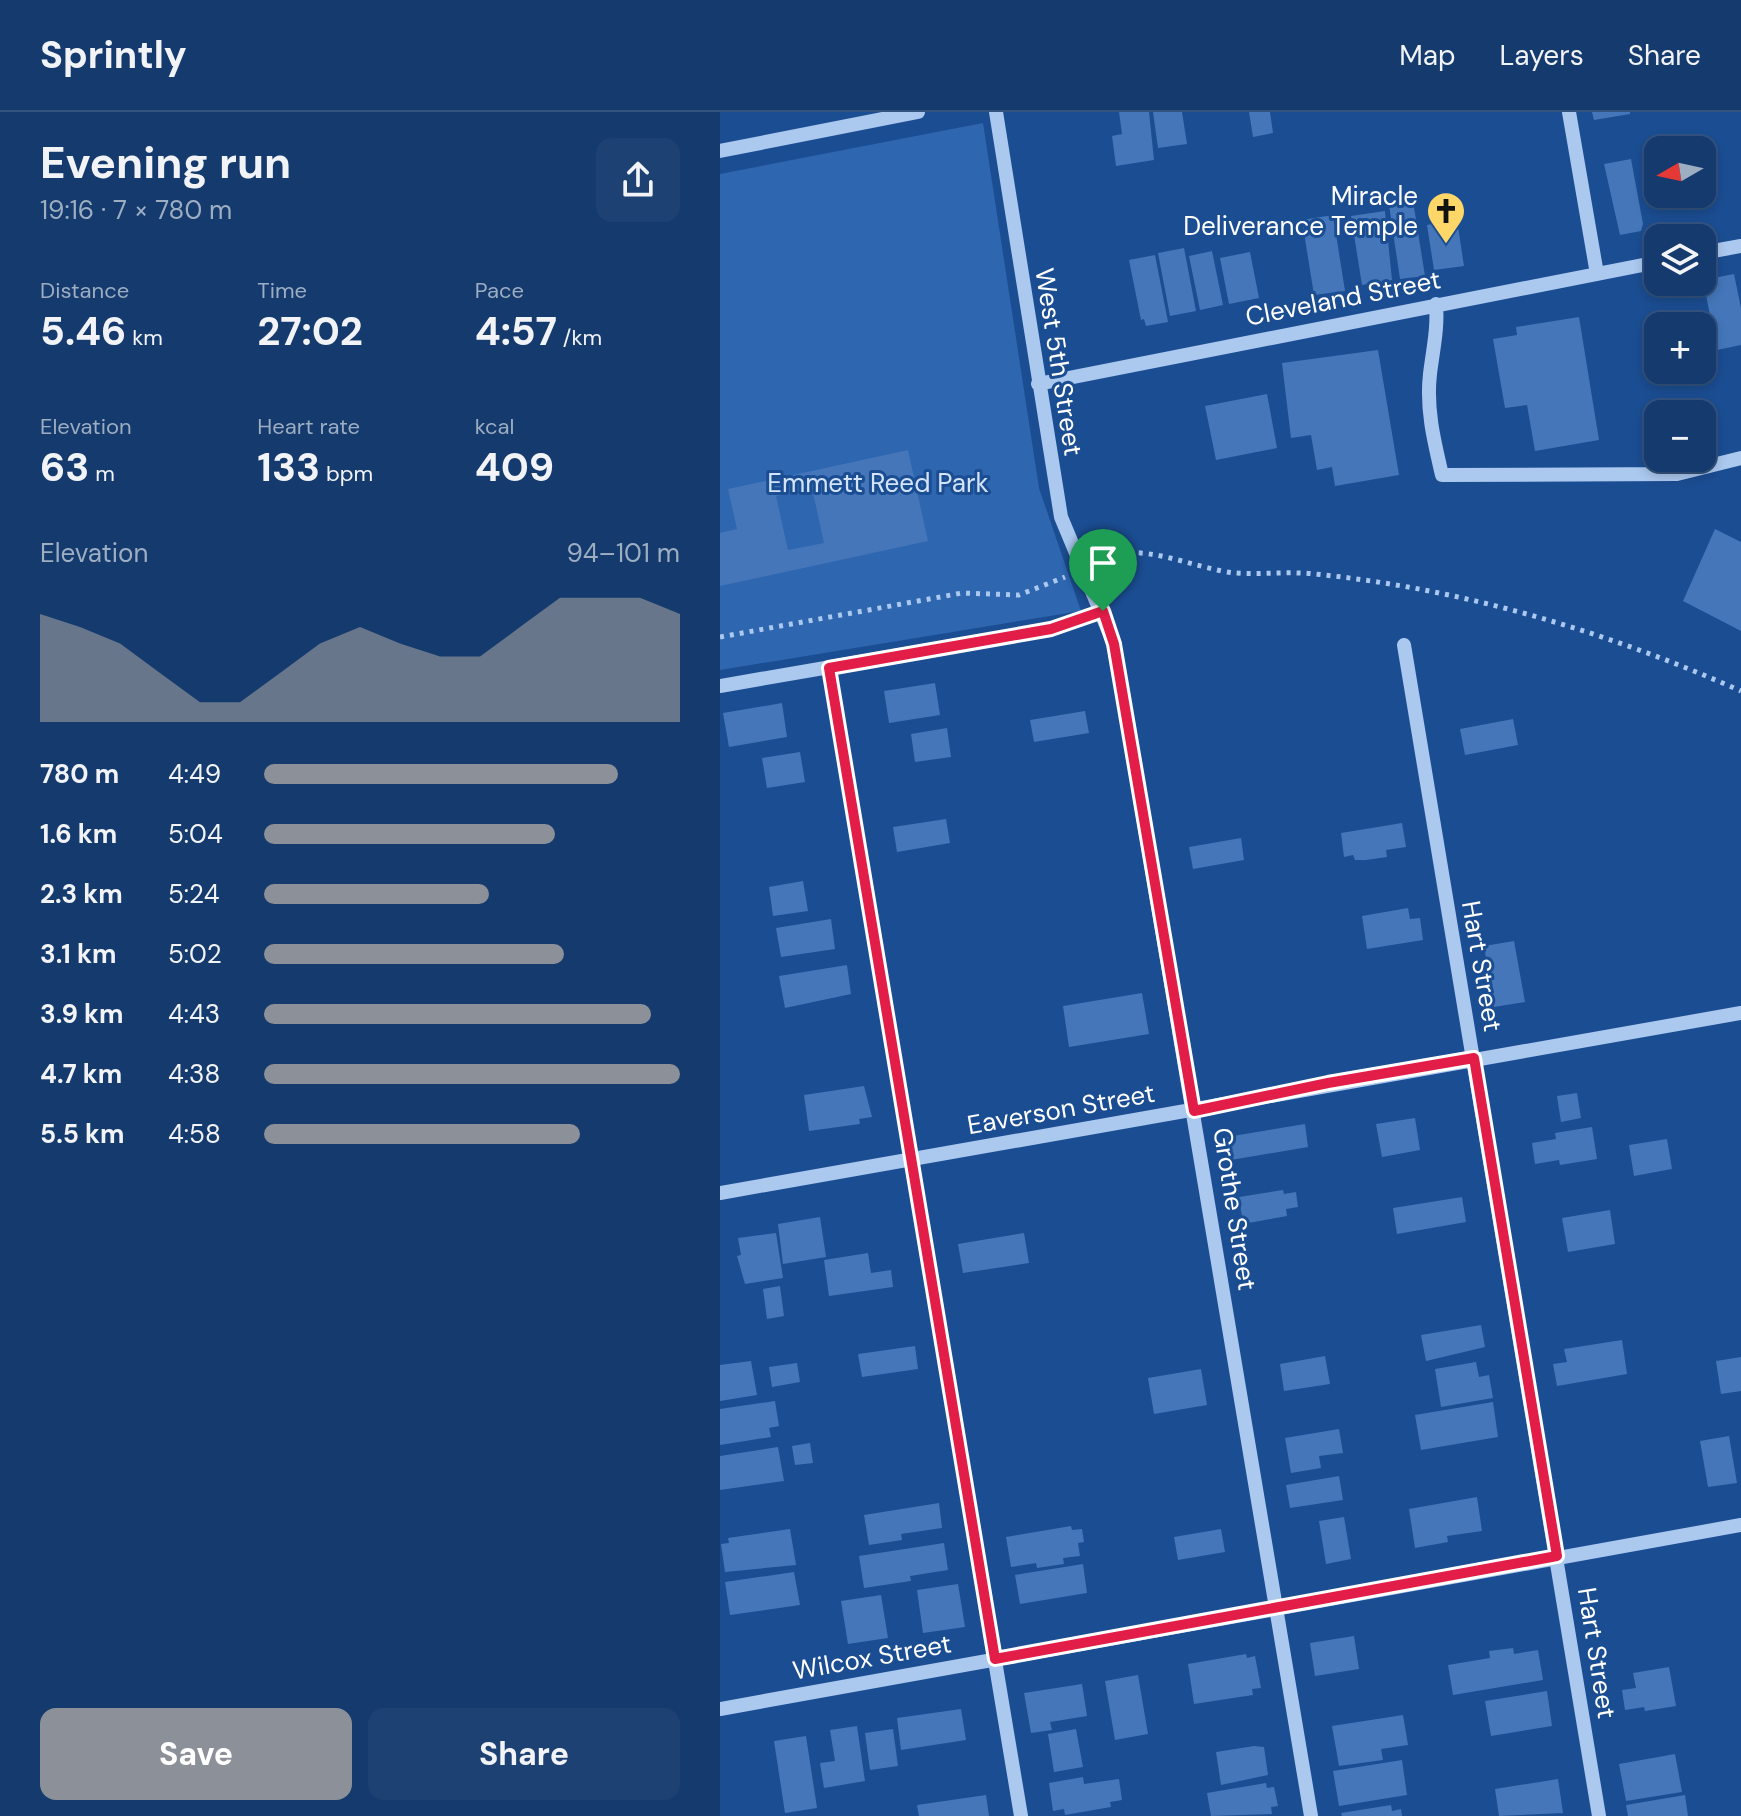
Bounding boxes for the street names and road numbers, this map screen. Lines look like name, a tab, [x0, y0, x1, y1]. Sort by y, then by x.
street label: Cleveland Street	[1242, 262, 1444, 334]
street label: West 5th Street	[1027, 266, 1091, 458]
street label: Hart Street	[1454, 898, 1510, 1034]
street label: Eaverson Street	[965, 1076, 1157, 1142]
street label: Grothe Street	[1205, 1125, 1265, 1293]
street label: Hart Street	[1570, 1585, 1624, 1721]
street label: Wilcox Street	[790, 1626, 954, 1688]

